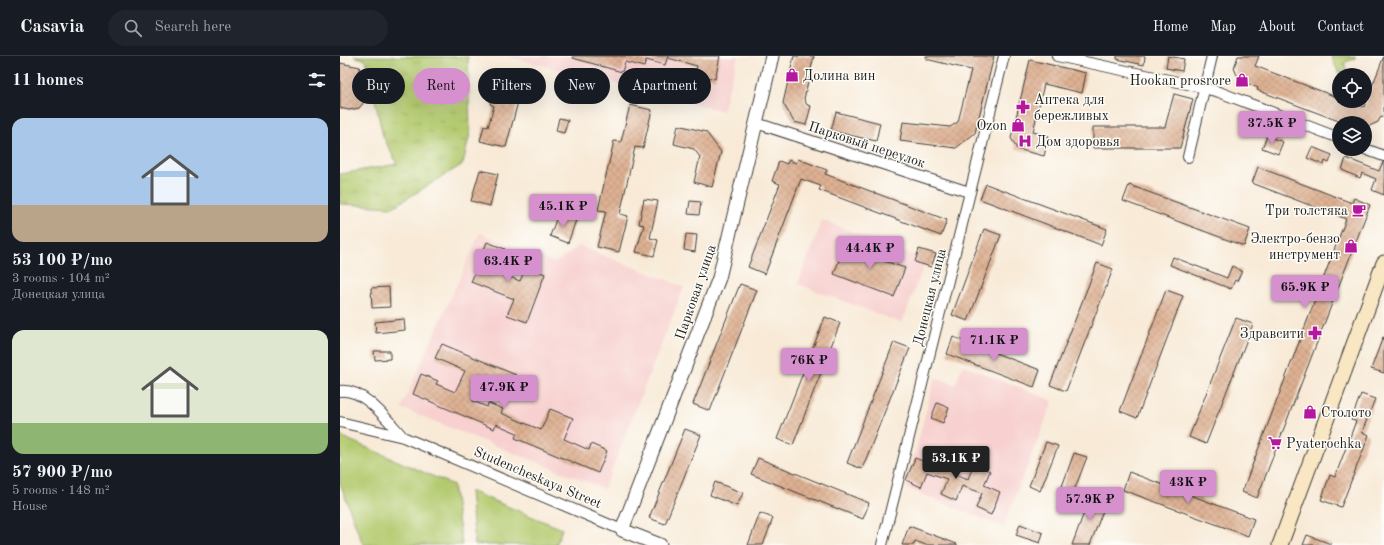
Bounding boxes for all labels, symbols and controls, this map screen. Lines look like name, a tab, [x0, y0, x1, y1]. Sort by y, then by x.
search box	[108, 10, 388, 46]
icon: search	[122, 17, 144, 39]
text: Casavia	[20, 18, 84, 37]
text: Search here	[154, 20, 231, 35]
text: Home	[1153, 20, 1188, 34]
text: Map	[1210, 20, 1236, 34]
text: About	[1258, 20, 1295, 34]
text: Contact	[1317, 20, 1364, 34]
shop icon: Долина вин	[784, 67, 800, 83]
chip: Buy	[352, 68, 405, 104]
chip: Rent	[413, 68, 470, 104]
chip: Filters	[478, 68, 546, 104]
chip: New	[554, 68, 610, 104]
chip: Apartment	[618, 68, 711, 104]
map controls	[1332, 68, 1372, 156]
button: locate	[1332, 68, 1372, 108]
icon: filters	[306, 69, 328, 91]
place label: Долина вин	[803, 69, 876, 83]
text: 11 homes	[12, 72, 84, 89]
shop icon: Hookan prosrore	[1234, 72, 1250, 88]
place label: Hookan prosrore	[1130, 74, 1231, 88]
place label: Аптека для бережливых	[1034, 93, 1109, 123]
pharmacy icon: Аптека для бережливых	[1015, 99, 1031, 115]
pin: 37.5K ₽	[1235, 111, 1309, 145]
button: layers	[1332, 116, 1372, 156]
shop icon: Ozon	[1010, 117, 1026, 133]
text: 37.5K ₽	[1247, 117, 1297, 130]
street label: Парковый переулок	[806, 119, 927, 170]
place label: Ozon	[977, 119, 1007, 133]
hospital icon: Дом здоровья	[1017, 133, 1033, 149]
place label: Дом здоровья	[1036, 135, 1120, 149]
icon: home	[134, 144, 206, 216]
pin: 45.1K ₽	[526, 194, 600, 228]
text: 45.1K ₽	[538, 200, 588, 213]
cafe icon: Три толстяка	[1351, 202, 1367, 218]
place label: Три толстяка	[1265, 204, 1348, 218]
place label: Электро-бензо инструмент	[1250, 232, 1340, 262]
pin: 44.4K ₽	[833, 236, 907, 270]
shop icon: Электро-бензо инструмент	[1343, 238, 1359, 254]
text: 44.4K ₽	[845, 242, 895, 255]
street label: Парковая улица	[673, 243, 719, 342]
street label: Донецкая улица	[911, 247, 949, 347]
pin: 63.4K ₽	[471, 249, 545, 283]
text: 53 100 ₽/mo	[12, 252, 113, 269]
text: 63.4K ₽	[483, 255, 533, 268]
text: 3 rooms · 104 m²	[12, 272, 110, 285]
pin: 65.9K ₽	[1268, 275, 1342, 309]
text: 65.9K ₽	[1280, 281, 1330, 294]
text: Донецкая улица	[12, 288, 105, 301]
pharmacy icon: Здравсити	[1307, 325, 1323, 341]
place label: Здравсити	[1240, 327, 1304, 341]
pin: 71.1K ₽	[957, 328, 1031, 362]
text: 71.1K ₽	[969, 334, 1019, 347]
pin: 76K ₽	[781, 348, 837, 382]
text: 76K ₽	[790, 354, 828, 367]
icon: home	[134, 356, 206, 428]
pin: 47.9K ₽	[467, 375, 541, 409]
text: 47.9K ₽	[479, 381, 529, 394]
shop icon: Столото	[1302, 404, 1318, 420]
place label: Столото	[1321, 406, 1372, 420]
supermarket icon: Pyaterochka	[1267, 435, 1283, 451]
place label: Pyaterochka	[1286, 437, 1361, 451]
street label: Studencheskaya Street	[472, 445, 604, 511]
pin: 53.1K ₽	[919, 446, 993, 480]
text: 53.1K ₽	[931, 452, 981, 465]
text: 57 900 ₽/mo	[12, 464, 113, 481]
pin: 43K ₽	[1160, 470, 1216, 504]
text: 43K ₽	[1169, 476, 1207, 489]
text: 5 rooms · 148 m²	[12, 484, 110, 497]
pin: 57.9K ₽	[1053, 487, 1127, 521]
text: 57.9K ₽	[1065, 493, 1115, 506]
text: House	[12, 500, 47, 513]

